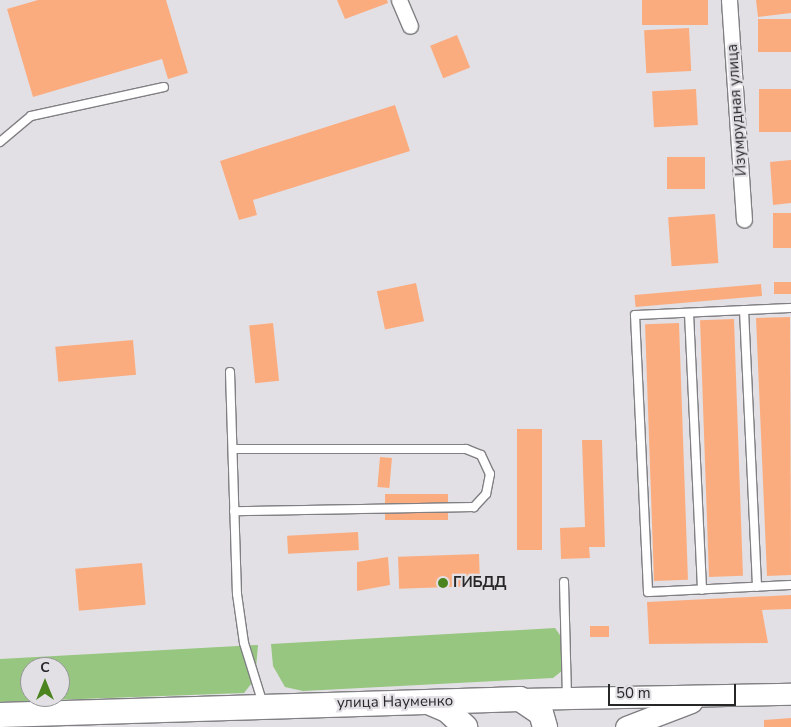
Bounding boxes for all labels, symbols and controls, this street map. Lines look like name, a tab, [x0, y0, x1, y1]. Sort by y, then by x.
street label: Изумрудная улица	[723, 43, 751, 177]
place label: ГИБДД	[453, 574, 507, 592]
marker: ГИБДД	[437, 577, 449, 589]
north arrow	[20, 657, 70, 707]
text: С	[40, 658, 50, 677]
scale bar	[611, 674, 738, 706]
text: 50 m	[616, 683, 651, 703]
street label: улица Науменко	[337, 692, 453, 712]

